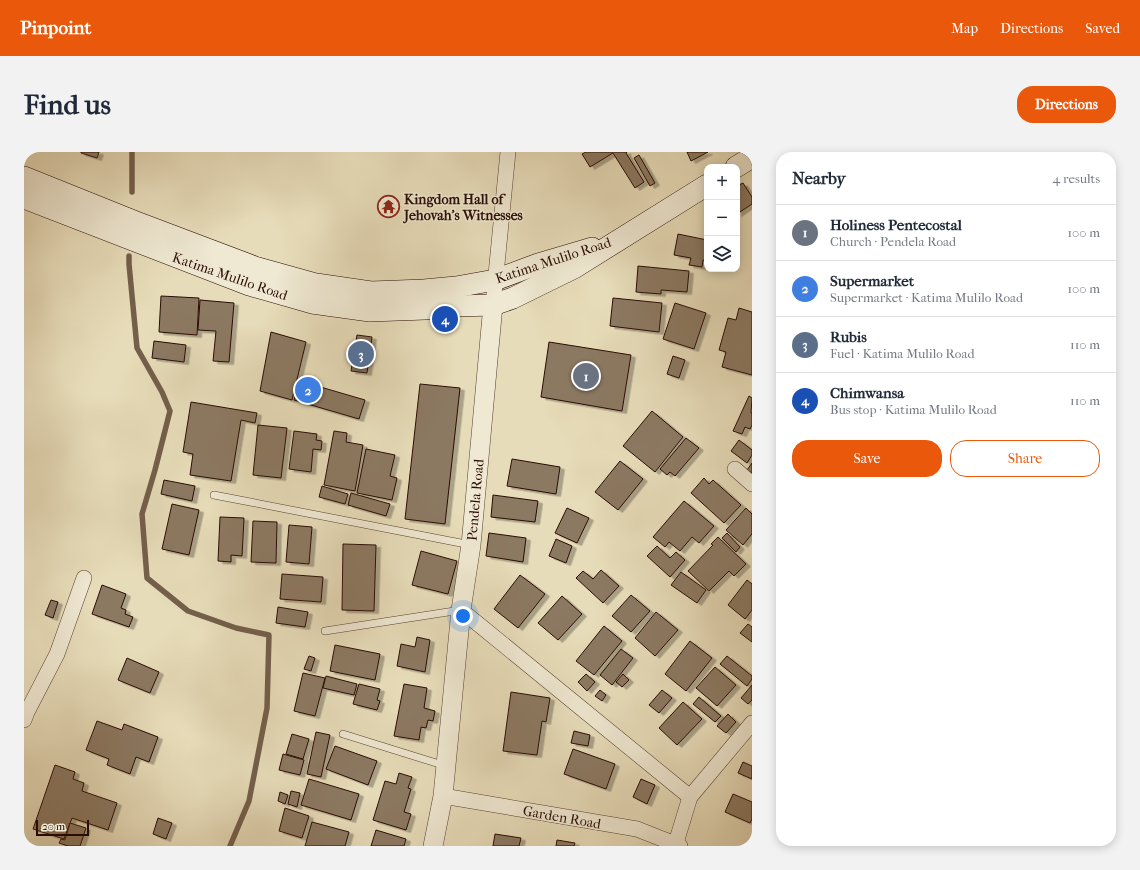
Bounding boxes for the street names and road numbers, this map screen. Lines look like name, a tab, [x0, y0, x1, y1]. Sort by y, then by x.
street label: Katima Mulilo Road	[493, 234, 614, 287]
street label: Katima Mulilo Road	[170, 249, 290, 304]
street label: Pendela Road	[463, 458, 488, 542]
street label: Garden Road	[522, 802, 603, 833]

